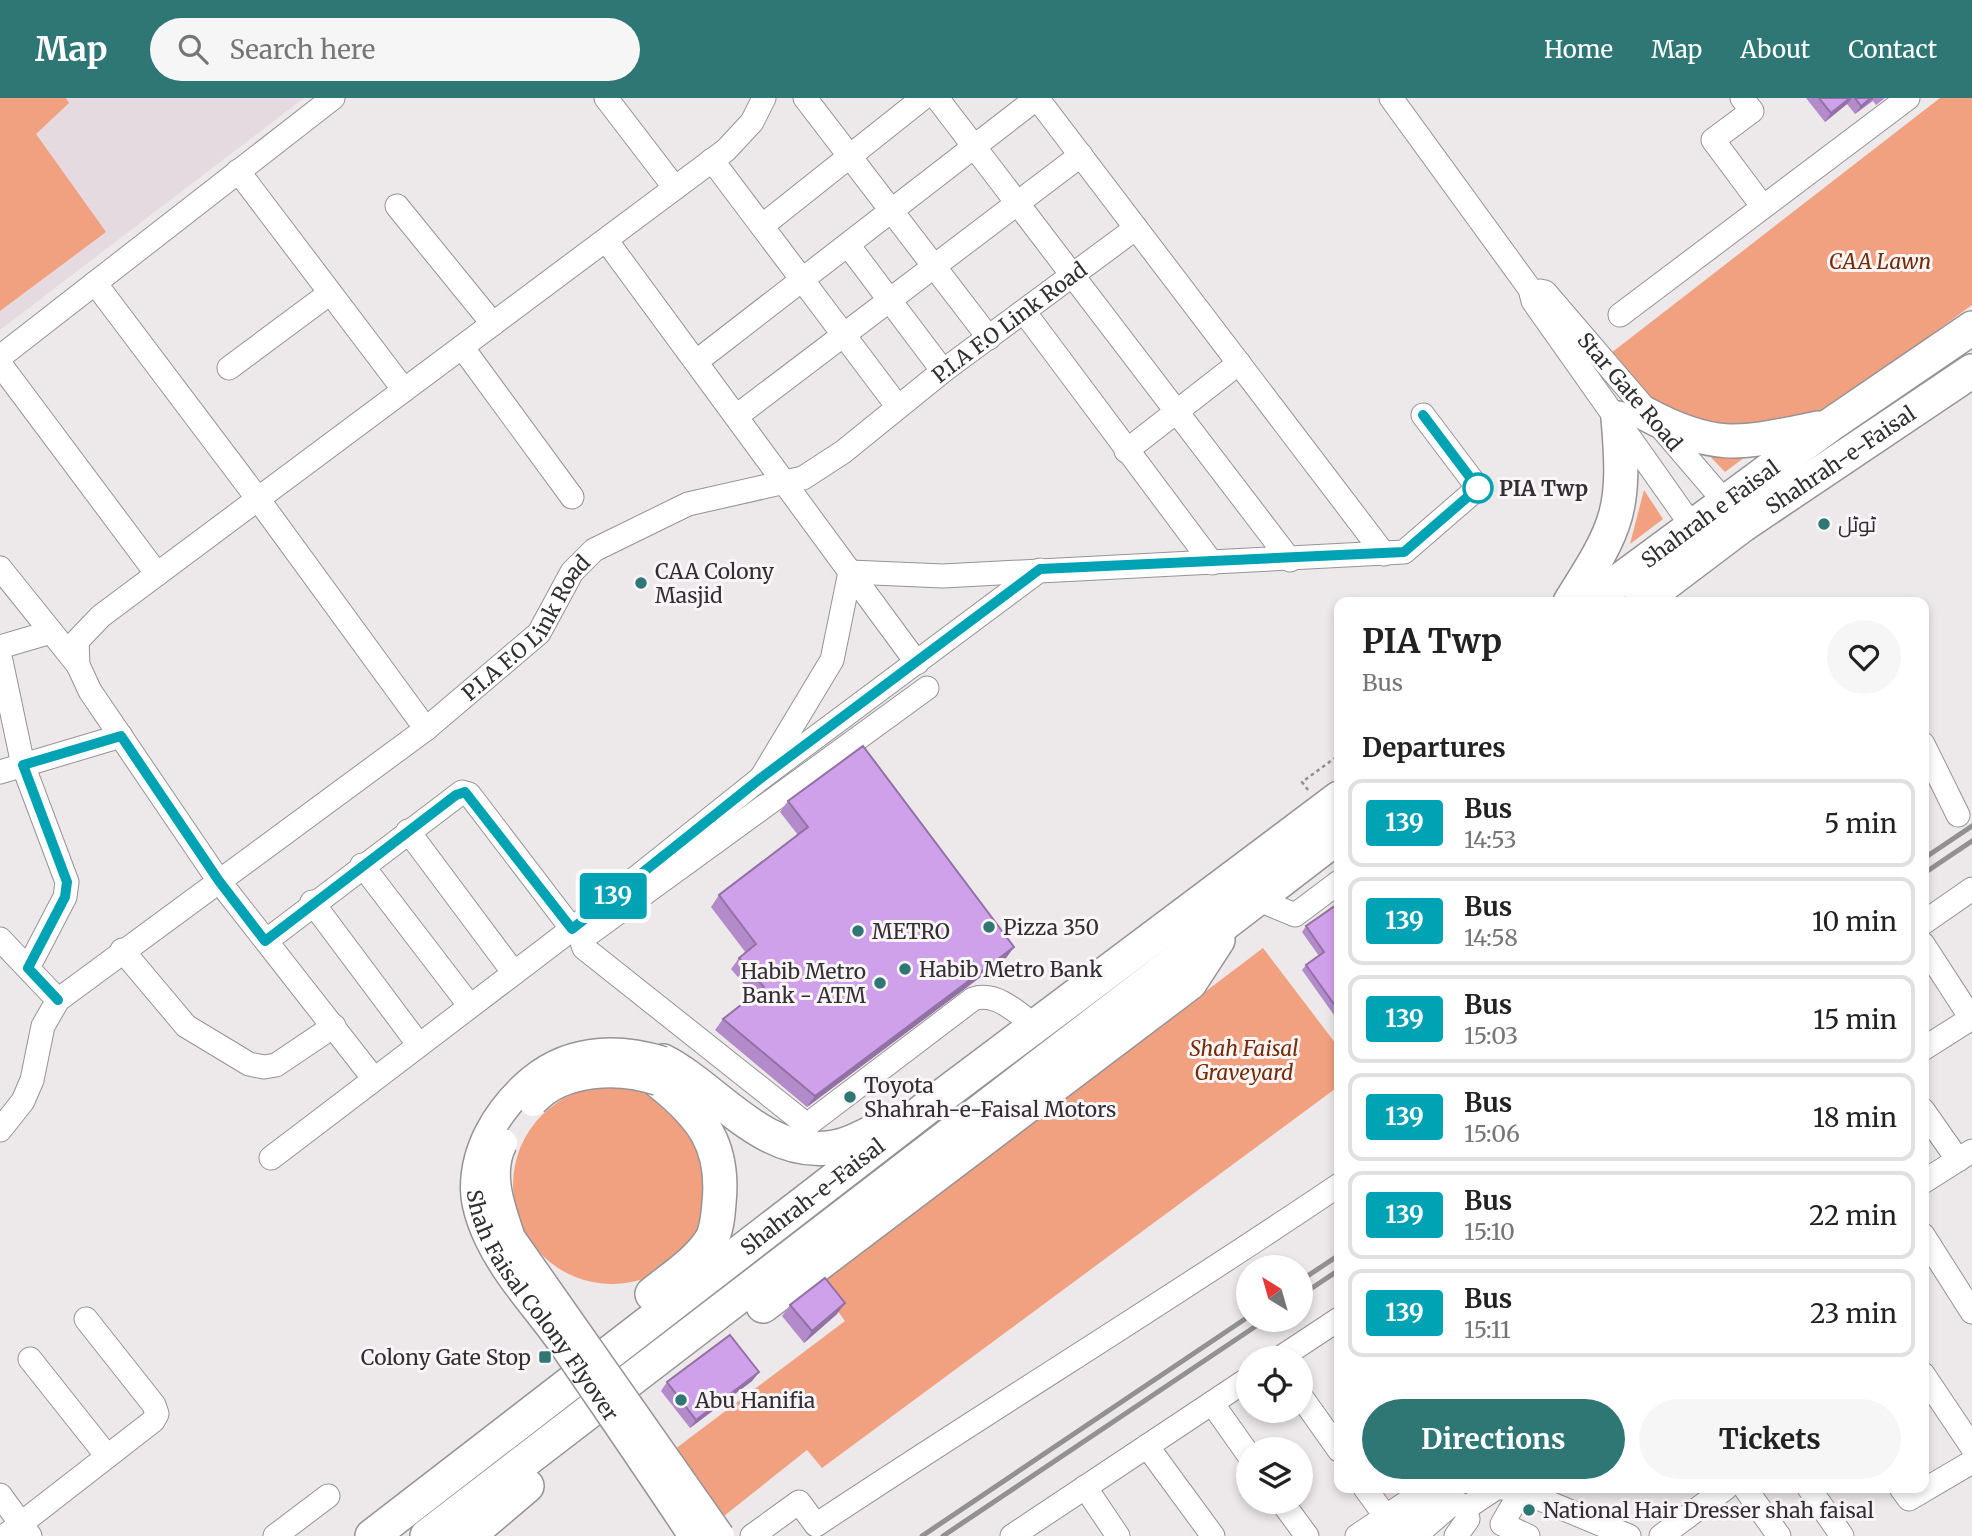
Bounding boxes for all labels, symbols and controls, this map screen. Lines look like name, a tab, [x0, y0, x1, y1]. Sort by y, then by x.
search box	[150, 18, 640, 81]
text: Map	[35, 29, 108, 70]
icon: search	[174, 30, 212, 68]
text: Search here	[230, 33, 375, 66]
text: Home	[1544, 34, 1613, 65]
text: Map	[1651, 34, 1702, 65]
text: About	[1740, 34, 1810, 65]
text: Contact	[1848, 34, 1937, 65]
park label: CAA Lawn	[1829, 248, 1931, 275]
street label: P.I.A F.O Link Road	[926, 256, 1092, 388]
street label: Star Gate Road	[1572, 327, 1689, 456]
street label: Shahrah-e-Faisal	[1760, 399, 1921, 520]
street label: Shahrah e Faisal	[1635, 453, 1785, 573]
marker: PIA Twp	[1463, 473, 1493, 503]
place label: PIA Twp	[1499, 475, 1588, 502]
place label: ٹوٹل	[1838, 511, 1876, 538]
marker: ٹوٹل	[1816, 516, 1832, 532]
street label: P.I.A F.O Link Road	[456, 548, 596, 706]
place label: CAA Colony Masjid	[655, 558, 775, 609]
marker: CAA Colony Masjid	[633, 575, 649, 591]
button: heart	[1827, 620, 1901, 694]
text: PIA Twp	[1362, 621, 1502, 662]
text: Bus	[1362, 668, 1403, 697]
text: Departures	[1362, 731, 1506, 764]
text: Bus	[1464, 792, 1512, 825]
text: 139	[1385, 807, 1424, 838]
text: 5 min	[1824, 807, 1897, 840]
text: 14:53	[1464, 825, 1517, 854]
line badge: 139	[573, 873, 653, 919]
text: 139	[594, 880, 632, 911]
text: Bus	[1464, 890, 1512, 923]
text: 139	[1385, 905, 1424, 936]
text: 10 min	[1812, 905, 1897, 938]
place label: Pizza 350	[1003, 914, 1099, 941]
place label: METRO	[872, 918, 950, 945]
marker: Pizza 350	[981, 919, 997, 935]
marker: METRO	[850, 923, 866, 939]
text: 14:58	[1464, 923, 1518, 952]
place label: Habib Metro Bank	[919, 956, 1103, 983]
place label: Habib Metro Bank - ATM	[741, 958, 866, 1009]
marker: Habib Metro Bank	[897, 961, 913, 977]
marker: Habib Metro Bank - ATM	[872, 975, 888, 991]
text: Bus	[1464, 988, 1512, 1021]
text: 139	[1385, 1003, 1424, 1034]
text: 15 min	[1813, 1003, 1897, 1036]
text: 15:03	[1464, 1021, 1518, 1050]
park label: Shah Faisal Graveyard	[1189, 1035, 1299, 1086]
place label: Toyota Shahrah-e-Faisal Motors	[864, 1072, 1116, 1123]
text: Bus	[1464, 1086, 1512, 1119]
marker: Toyota Shahrah-e-Faisal Motors	[842, 1089, 858, 1105]
text: 139	[1385, 1101, 1424, 1132]
text: 18 min	[1813, 1101, 1897, 1134]
text: 15:06	[1464, 1119, 1520, 1148]
street label: Shahrah-e-Faisal	[735, 1132, 890, 1261]
text: Bus	[1464, 1184, 1512, 1217]
street label: Shah Faisal Colony Flyover	[461, 1188, 625, 1426]
text: 139	[1385, 1199, 1424, 1230]
text: 22 min	[1809, 1199, 1897, 1232]
text: 15:10	[1464, 1217, 1515, 1246]
north arrow	[1236, 1255, 1312, 1332]
map controls	[1236, 1255, 1313, 1514]
text: Bus	[1464, 1282, 1512, 1315]
text: 139	[1385, 1297, 1424, 1328]
text: 23 min	[1810, 1297, 1897, 1330]
text: 15:11	[1464, 1315, 1511, 1344]
place label: Colony Gate Stop	[361, 1344, 531, 1371]
button: locate	[1236, 1346, 1313, 1423]
marker: Colony Gate Stop	[537, 1349, 553, 1365]
place label: Abu Hanifia	[694, 1387, 815, 1414]
marker: Abu Hanifia	[673, 1392, 689, 1408]
button: Directions	[1362, 1399, 1625, 1479]
button: Tickets	[1639, 1399, 1901, 1479]
button: layers	[1236, 1437, 1313, 1514]
place label: National Hair Dresser shah faisal	[1543, 1497, 1875, 1524]
marker: National Hair Dresser shah faisal	[1521, 1502, 1537, 1518]

